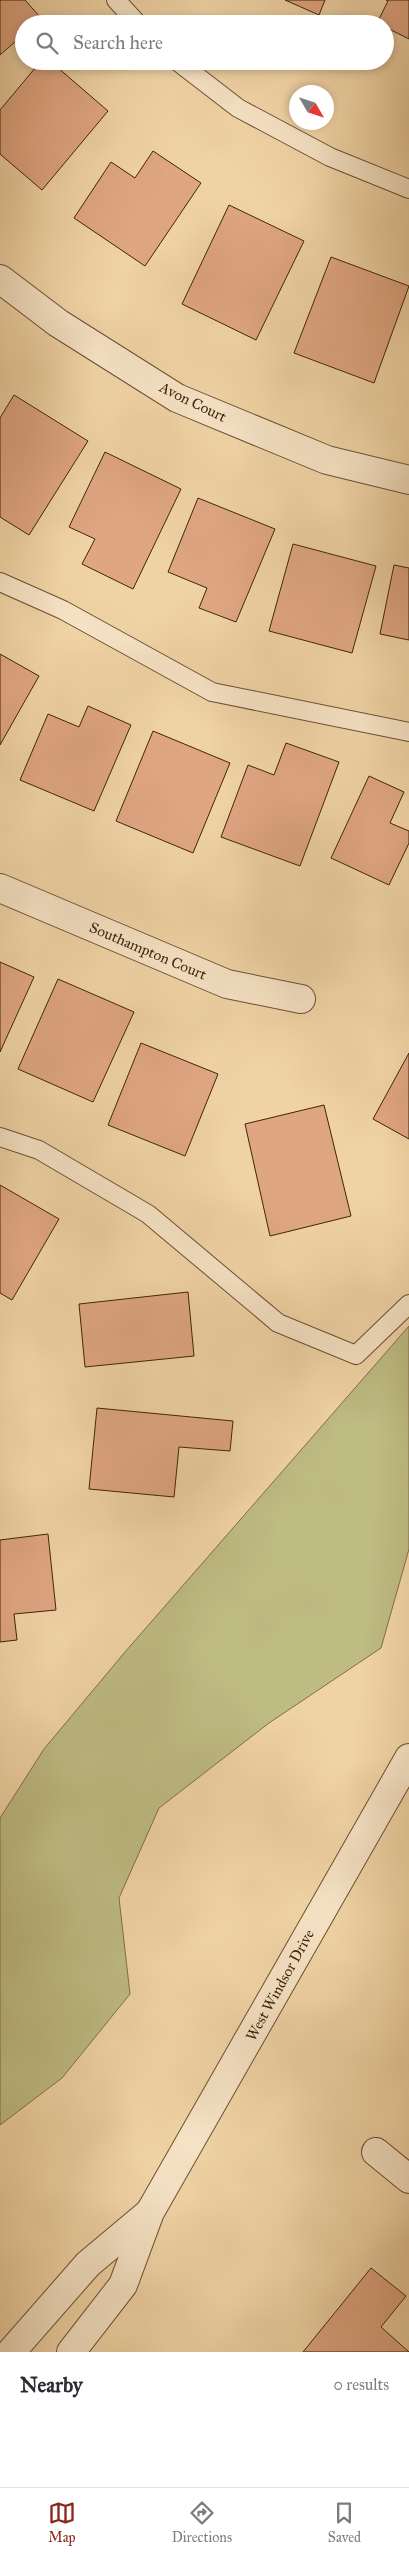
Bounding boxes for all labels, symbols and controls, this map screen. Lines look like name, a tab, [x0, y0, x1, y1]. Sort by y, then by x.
search box	[15, 15, 394, 70]
icon: search	[33, 29, 61, 57]
text: Search here	[73, 31, 163, 54]
north arrow	[289, 85, 334, 130]
street label: Avon Court	[156, 378, 230, 426]
street label: Southampton Court	[87, 918, 210, 984]
street label: West Windsor Drive	[242, 1926, 318, 2044]
text: Nearby	[20, 2372, 83, 2398]
text: 0 results	[334, 2375, 389, 2394]
tab: Map	[48, 2499, 76, 2546]
tab: Directions	[172, 2499, 232, 2546]
tab: Saved	[328, 2499, 361, 2546]

